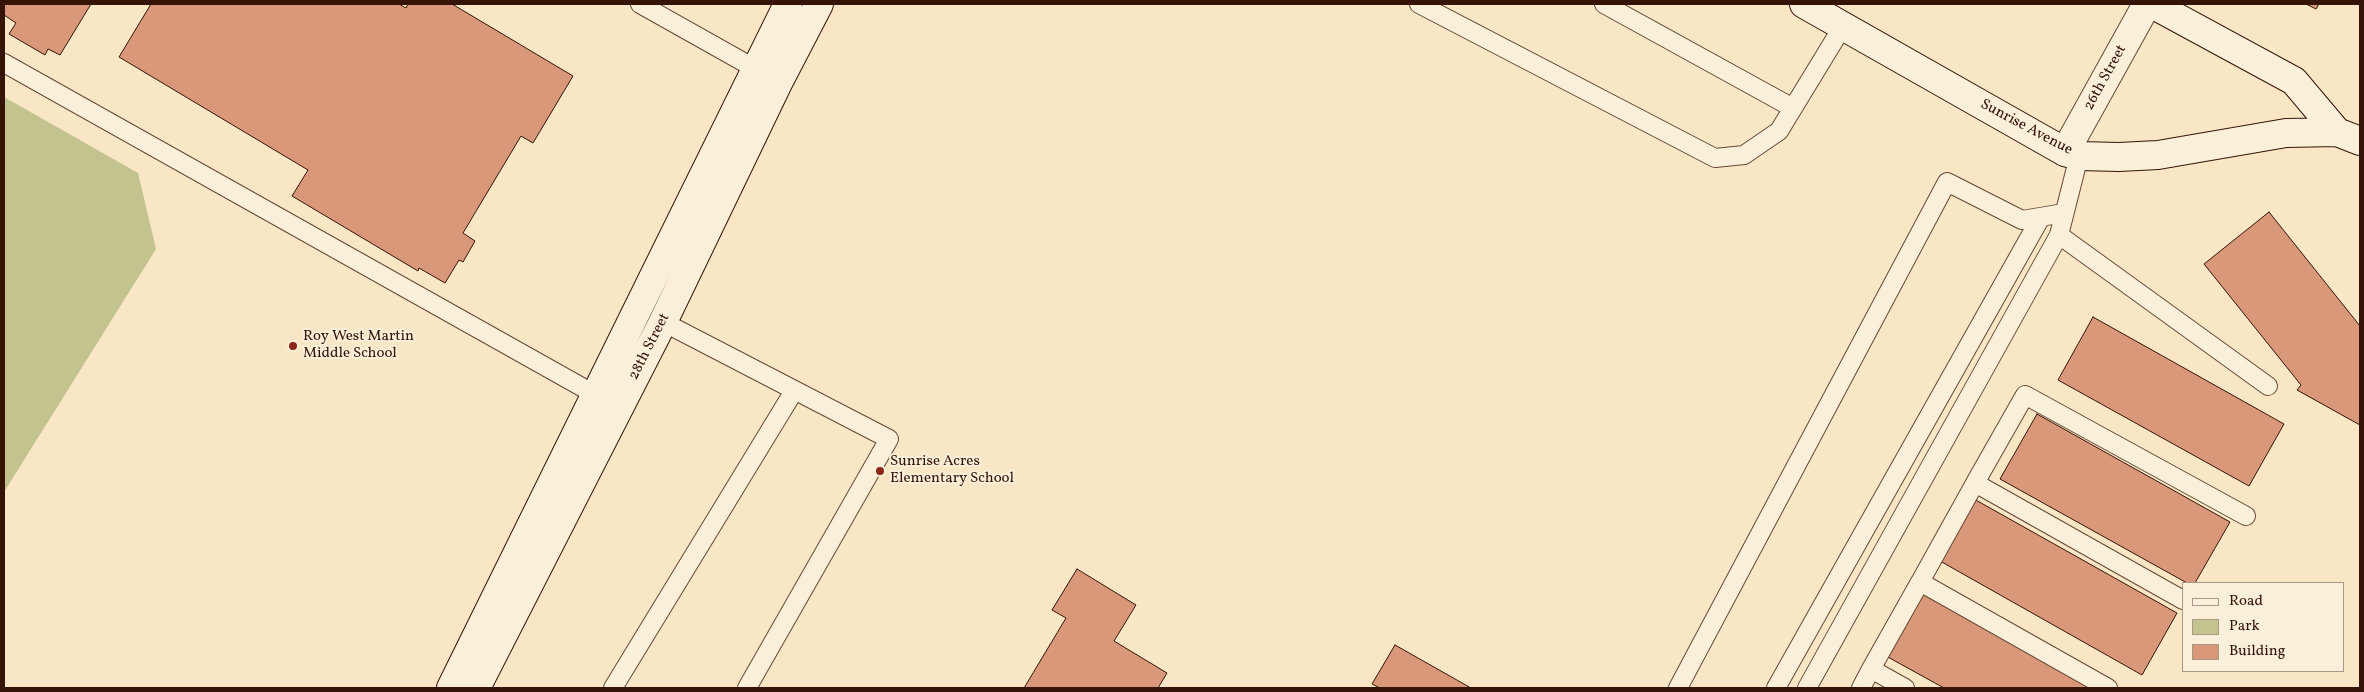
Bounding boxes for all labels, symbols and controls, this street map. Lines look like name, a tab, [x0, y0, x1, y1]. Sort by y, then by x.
street label: 26th Street	[2081, 42, 2131, 114]
street label: Sunrise Avenue	[1977, 96, 2075, 160]
street label: 28th Street	[626, 311, 674, 383]
place label: Roy West Martin Middle School	[303, 328, 414, 363]
marker: Roy West Martin Middle School	[287, 340, 299, 352]
place label: Sunrise Acres Elementary School	[890, 453, 1014, 488]
marker: Sunrise Acres Elementary School	[874, 465, 886, 477]
legend	[2182, 582, 2344, 672]
text: Road	[2229, 591, 2263, 612]
text: Park	[2229, 616, 2260, 637]
text: Building	[2229, 641, 2285, 662]

